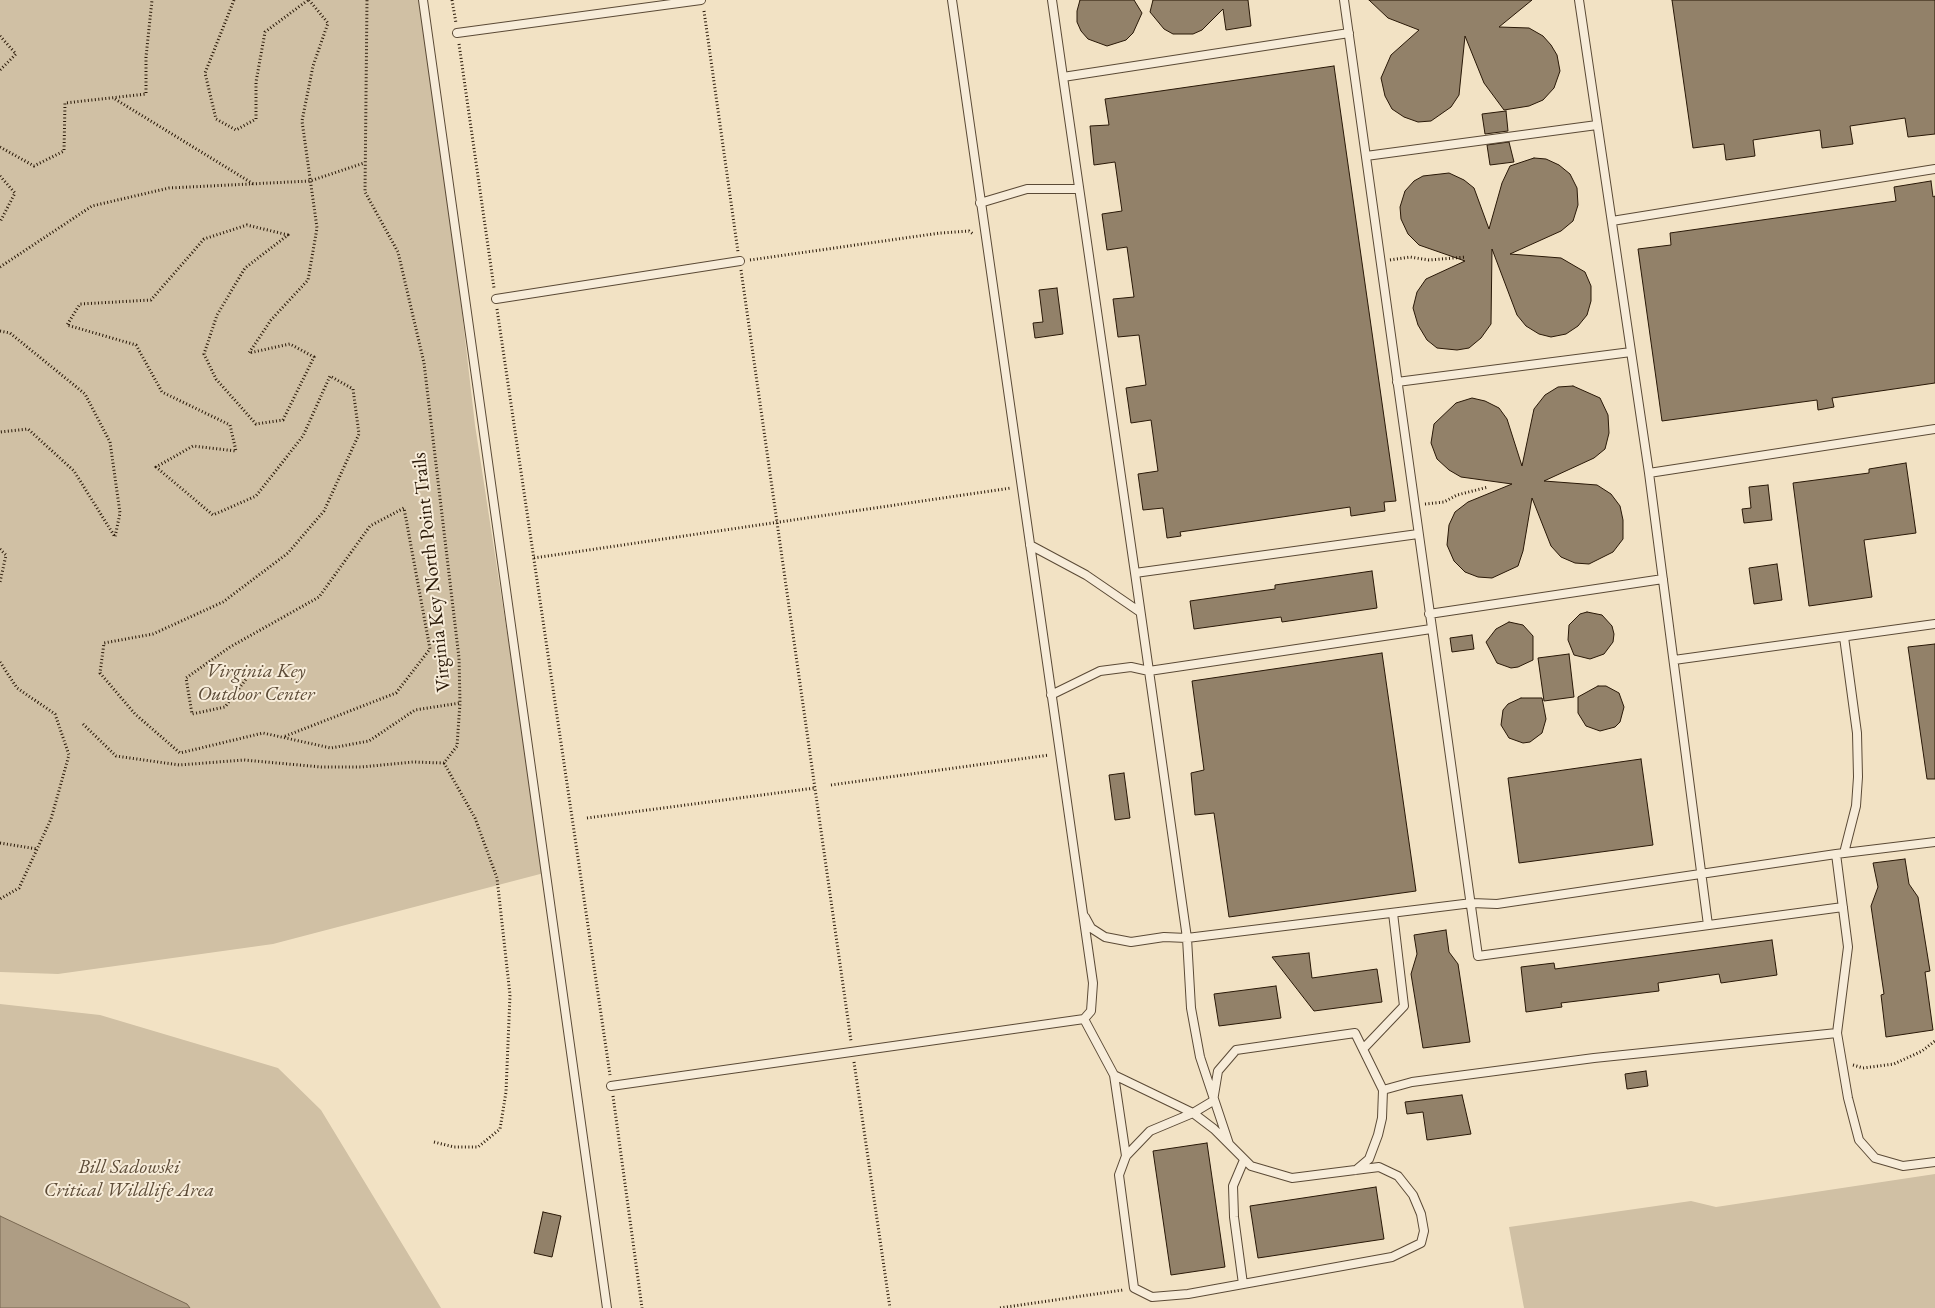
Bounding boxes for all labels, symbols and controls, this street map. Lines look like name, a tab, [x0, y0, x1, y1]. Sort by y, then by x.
street label: Virginia Key North Point Trails	[407, 451, 457, 693]
park label: Virginia Key Outdoor Center	[197, 660, 315, 707]
park label: Bill Sadowski Critical Wildlife Area	[44, 1156, 214, 1203]

